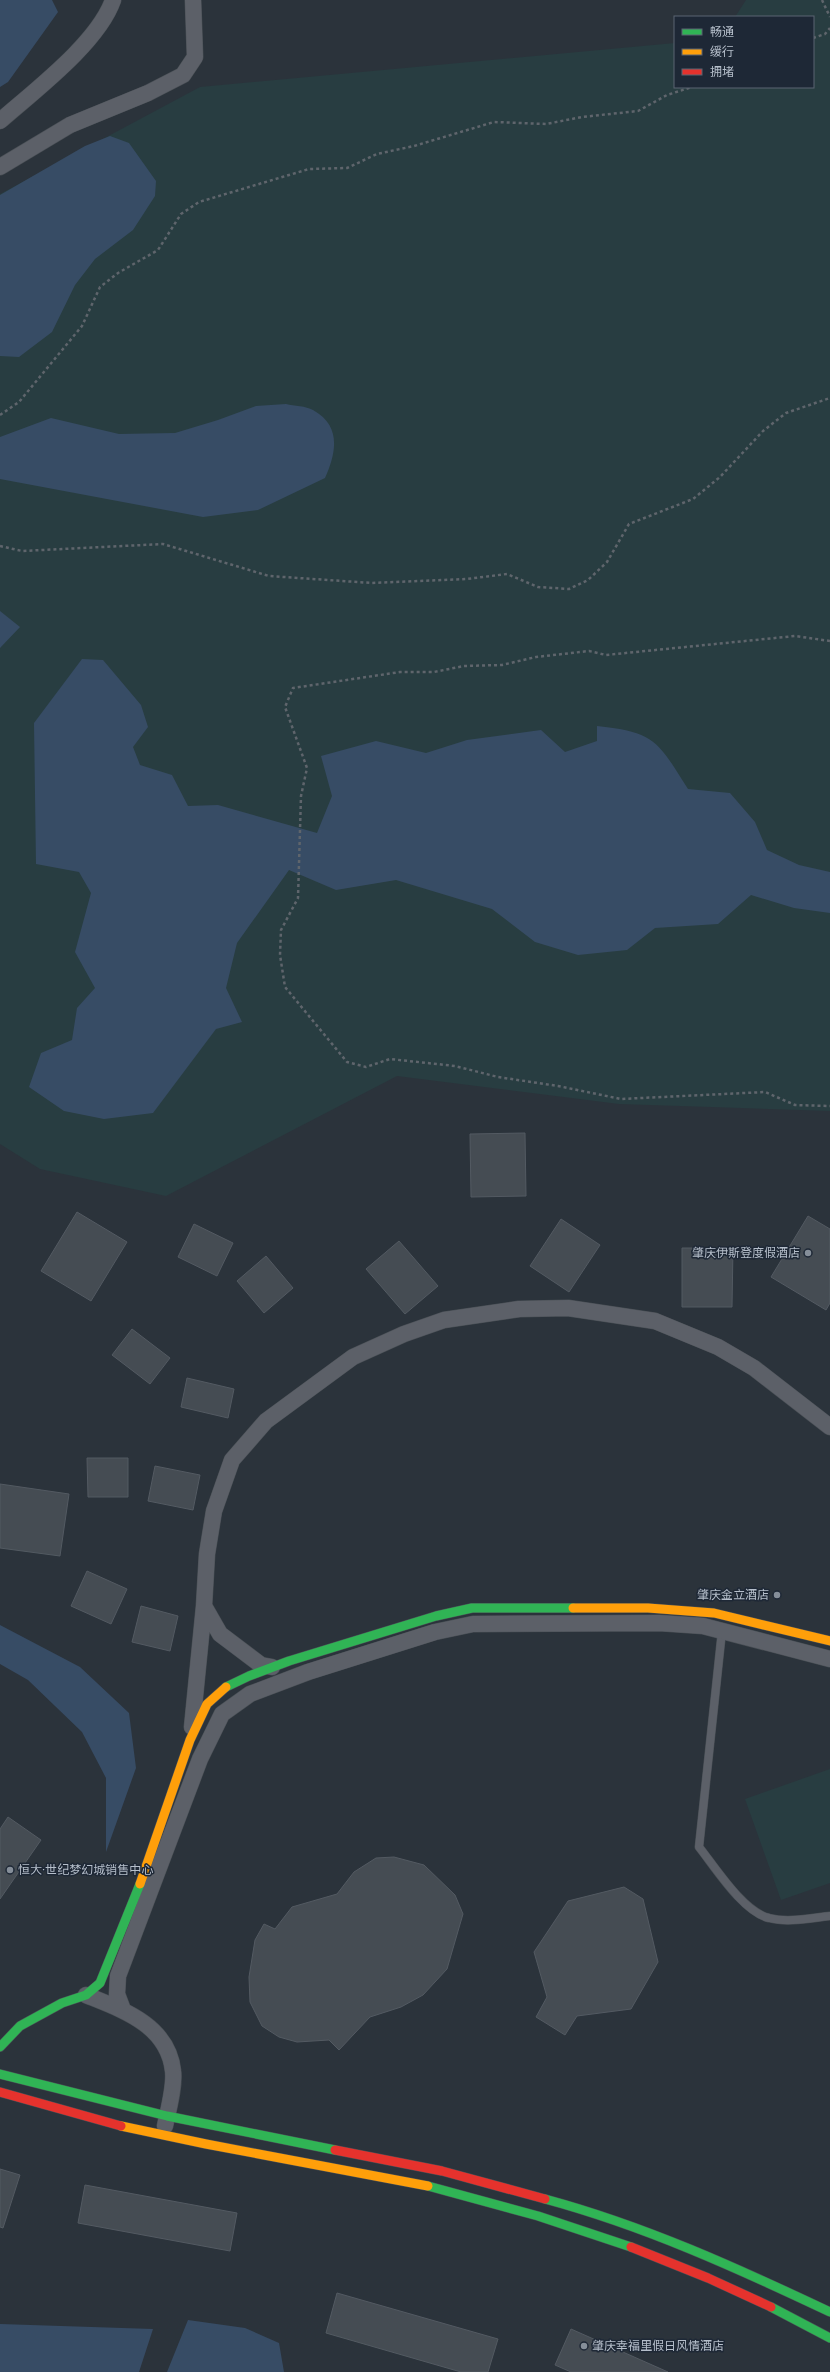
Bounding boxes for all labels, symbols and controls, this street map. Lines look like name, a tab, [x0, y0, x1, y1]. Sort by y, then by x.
legend	[674, 16, 814, 88]
text: 畅通	[710, 25, 734, 39]
text: 缓行	[710, 45, 734, 59]
text: 拥堵	[710, 65, 734, 79]
place label: 肇庆伊斯登度假酒店	[692, 1246, 800, 1260]
marker: 肇庆伊斯登度假酒店	[803, 1248, 813, 1258]
place label: 肇庆金立酒店	[697, 1588, 769, 1602]
marker: 肇庆金立酒店	[772, 1590, 782, 1600]
place label: 恒大·世纪梦幻城销售中心	[18, 1863, 153, 1877]
marker: 恒大·世纪梦幻城销售中心	[5, 1865, 15, 1875]
place label: 肇庆幸福里假日风情酒店	[592, 2339, 724, 2353]
marker: 肇庆幸福里假日风情酒店	[579, 2341, 589, 2351]

